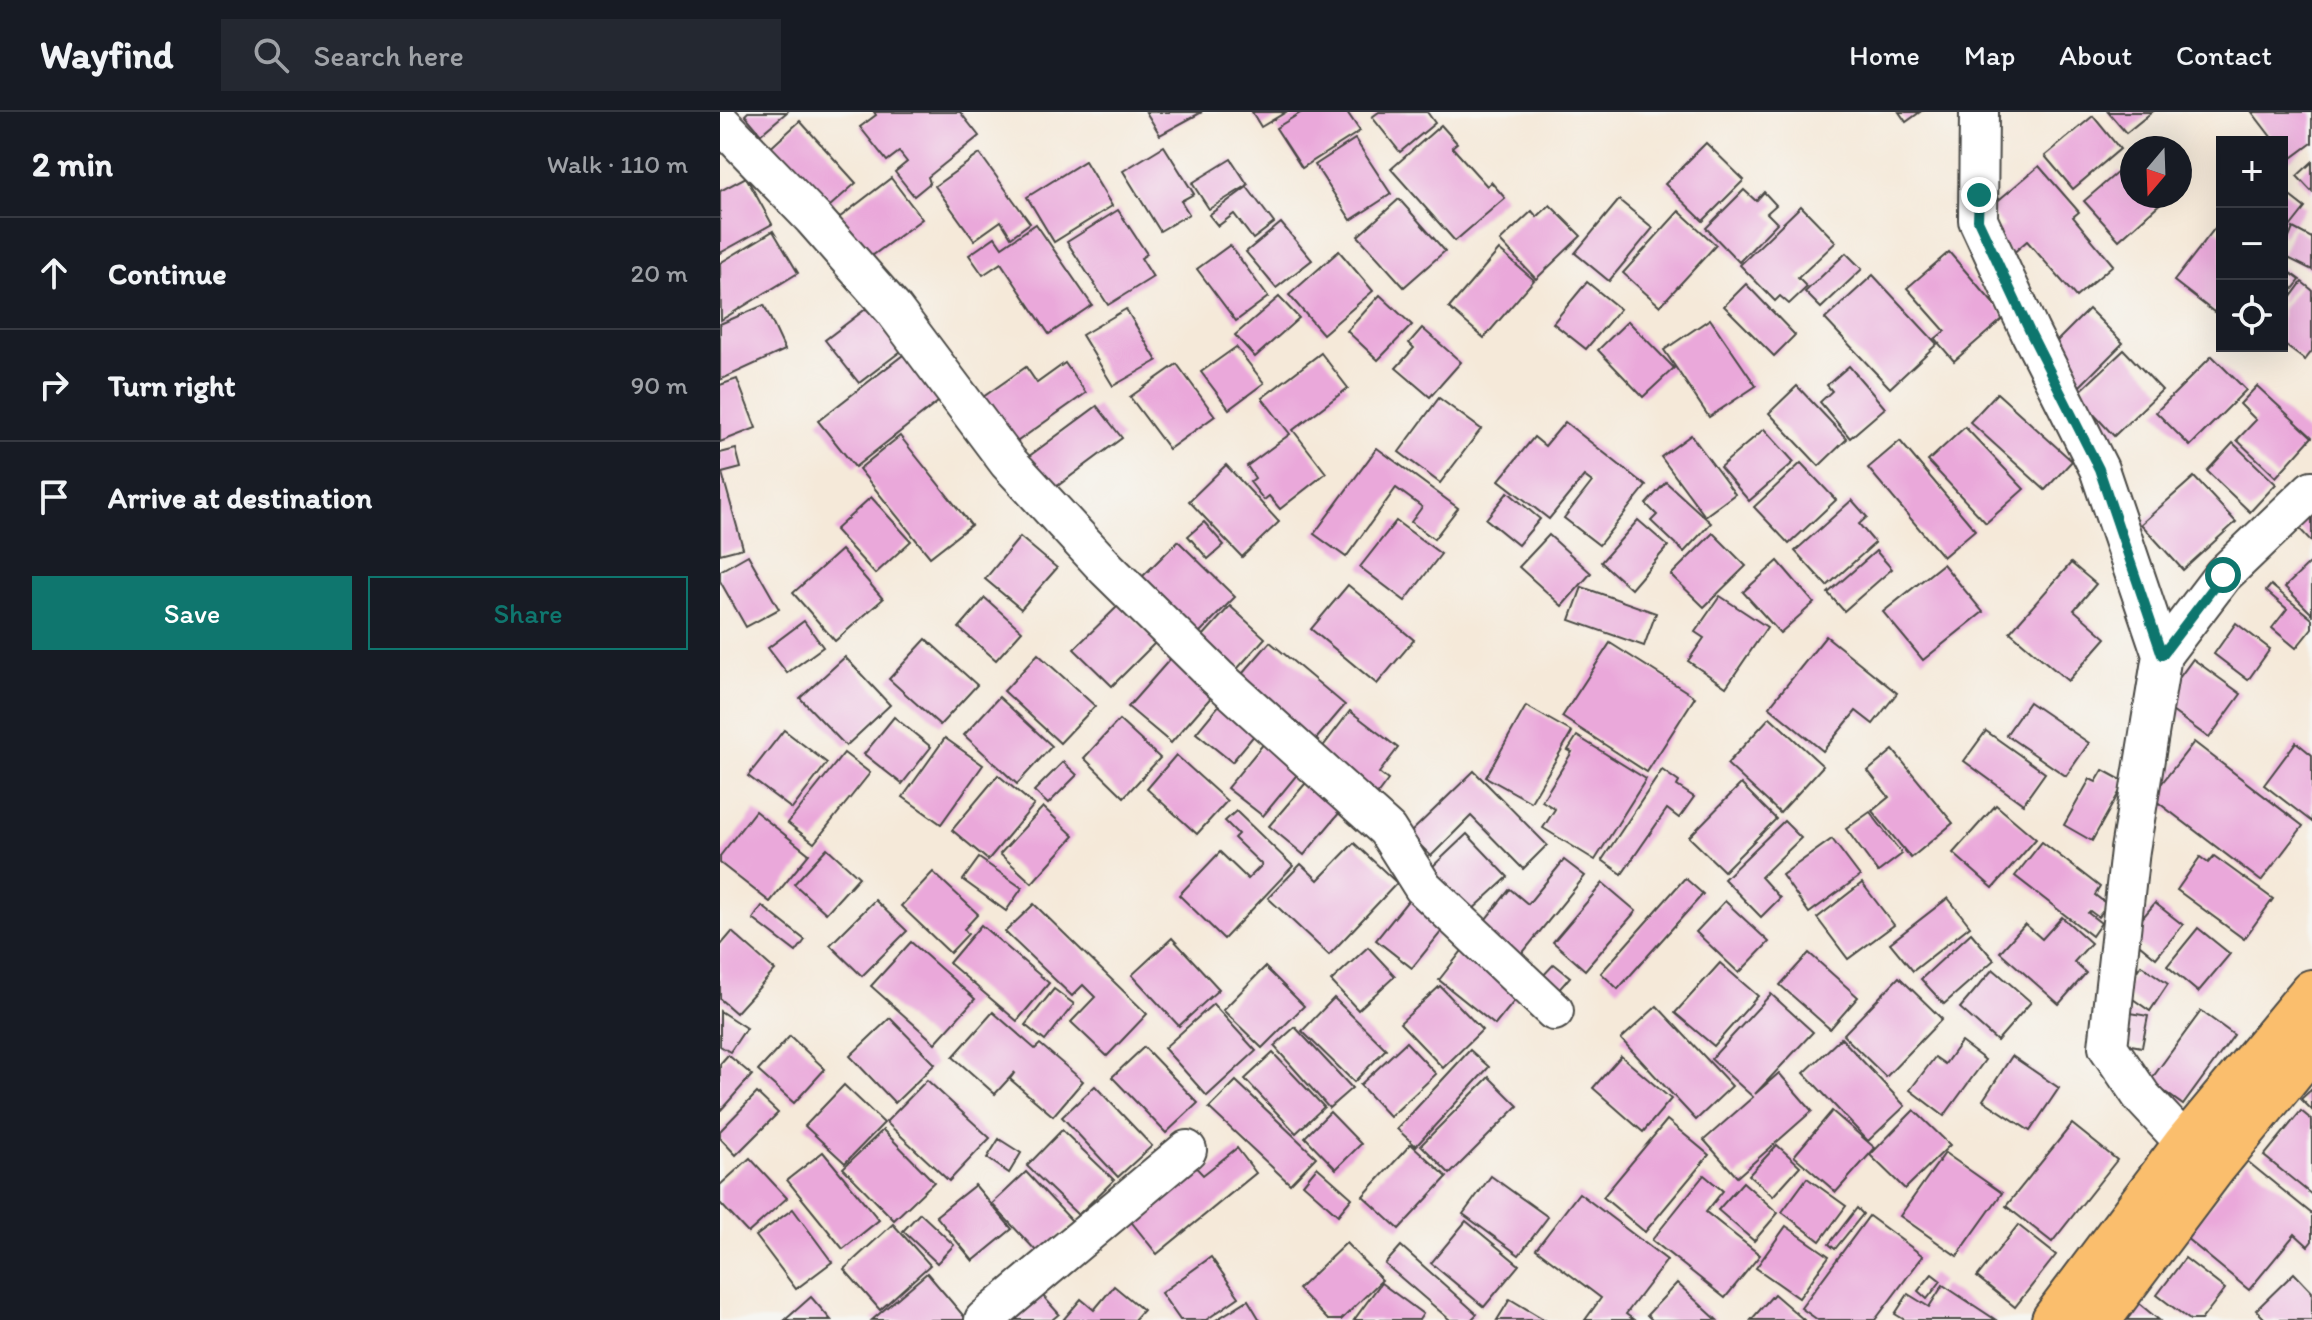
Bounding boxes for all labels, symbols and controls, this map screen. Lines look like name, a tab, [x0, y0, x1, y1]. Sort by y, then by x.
search box	[221, 19, 781, 91]
text: Wayfind	[40, 32, 173, 78]
icon: search	[249, 33, 293, 77]
text: Search here	[313, 37, 464, 74]
text: Home	[1849, 38, 1920, 72]
text: Map	[1964, 38, 2015, 72]
text: About	[2059, 38, 2132, 72]
text: Contact	[2176, 38, 2272, 72]
north arrow	[2120, 136, 2192, 208]
map controls	[2216, 136, 2288, 352]
button: +	[2216, 136, 2288, 208]
text: 2 min	[32, 144, 113, 185]
text: Walk · 110 m	[547, 148, 688, 180]
route end	[1961, 177, 1997, 213]
button: −	[2216, 208, 2288, 280]
icon: ahead	[32, 251, 76, 295]
text: Continue	[108, 255, 227, 292]
text: 20 m	[631, 257, 688, 289]
button: locate	[2216, 280, 2288, 352]
icon: right	[32, 363, 76, 407]
text: Turn right	[108, 367, 236, 404]
text: 90 m	[631, 369, 688, 401]
icon: arrive	[32, 475, 76, 519]
text: Arrive at destination	[108, 479, 372, 516]
route start	[2205, 557, 2241, 593]
button: Save	[32, 576, 352, 650]
button: Share	[368, 576, 688, 650]

